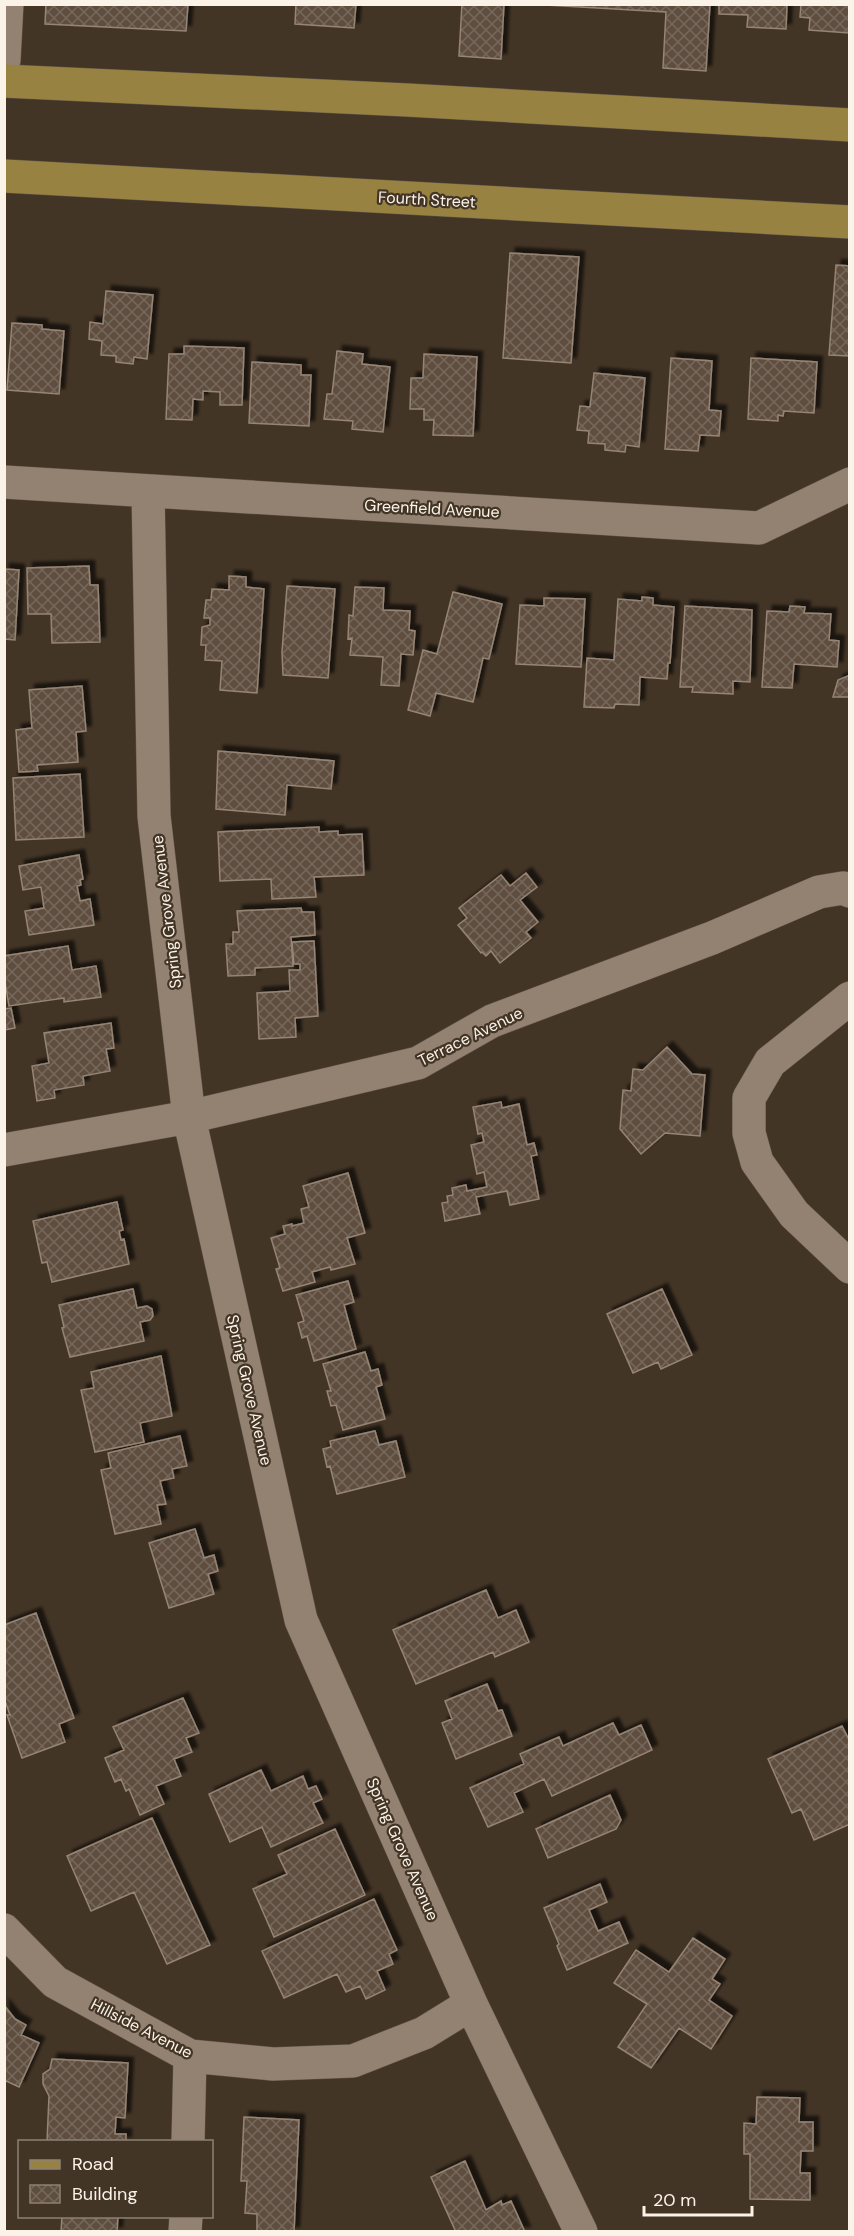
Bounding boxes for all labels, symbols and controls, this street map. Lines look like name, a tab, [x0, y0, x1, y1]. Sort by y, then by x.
street label: Fourth Street	[378, 186, 476, 213]
street label: Greenfield Avenue	[364, 494, 500, 523]
street label: Spring Grove Avenue	[147, 834, 186, 990]
street label: Terrace Avenue	[414, 1002, 526, 1071]
street label: Spring Grove Avenue	[222, 1313, 277, 1468]
street label: Spring Grove Avenue	[362, 1775, 443, 1924]
street label: Hillside Avenue	[87, 1994, 196, 2063]
legend	[18, 2140, 213, 2218]
text: Road	[72, 2152, 114, 2176]
scale bar	[644, 2179, 752, 2217]
text: Building	[72, 2182, 137, 2206]
text: 20 m	[653, 2188, 696, 2212]

